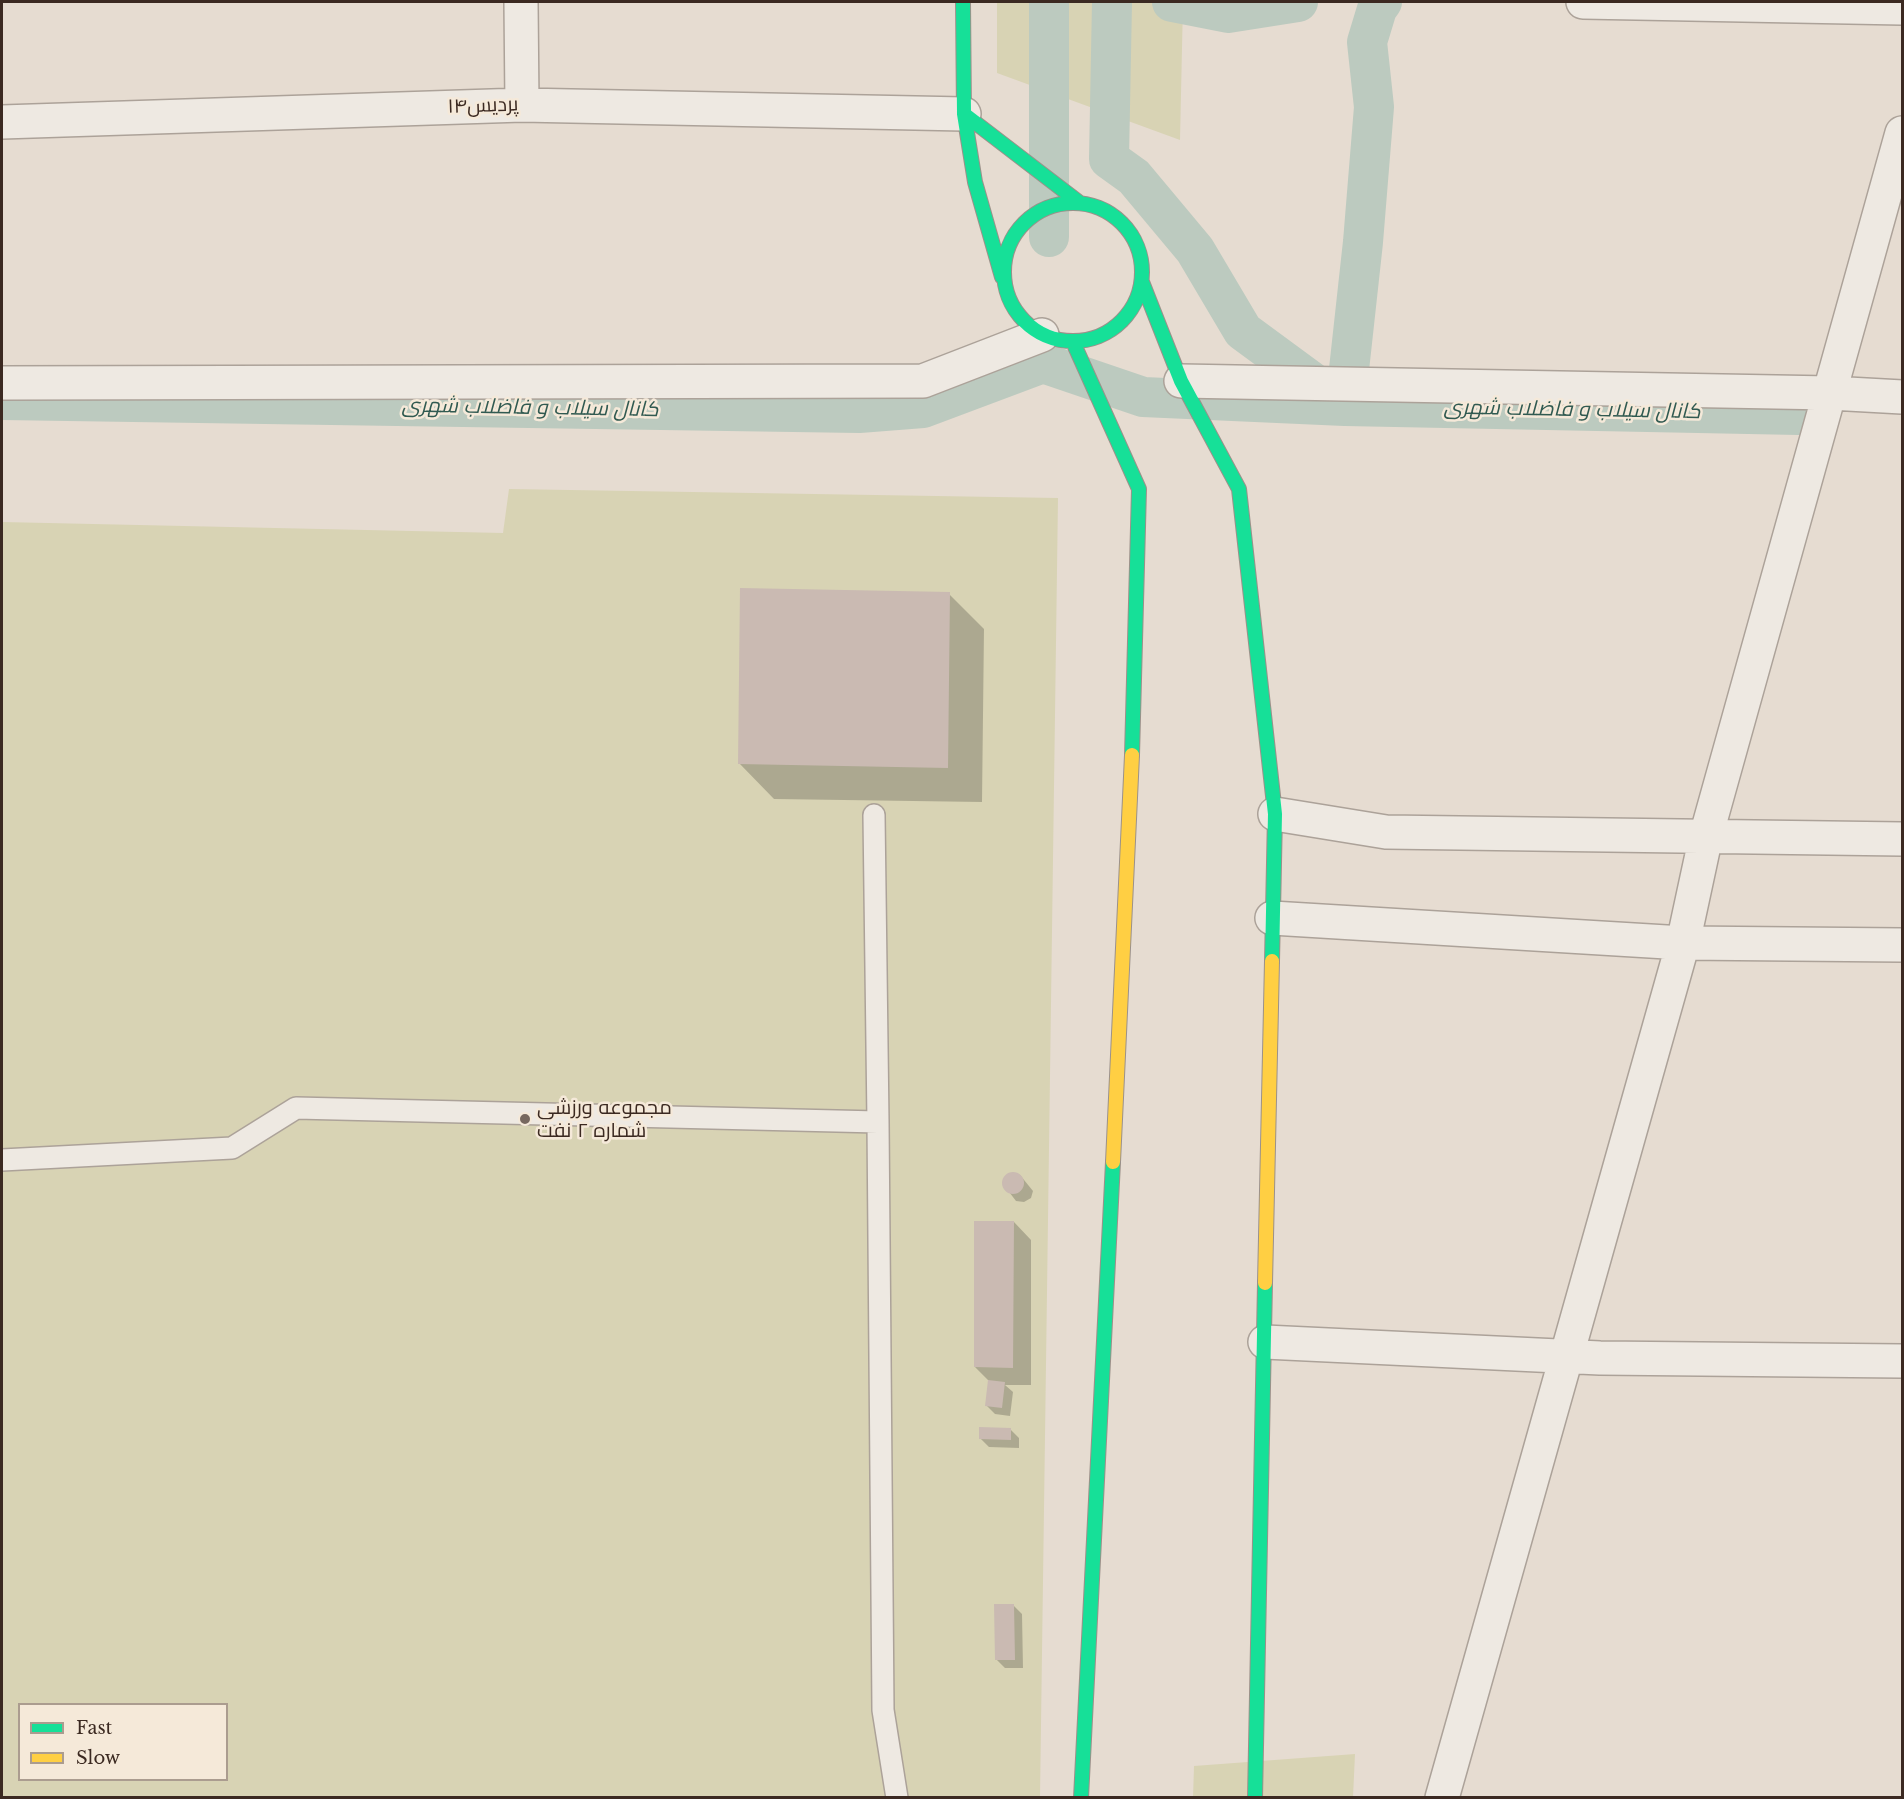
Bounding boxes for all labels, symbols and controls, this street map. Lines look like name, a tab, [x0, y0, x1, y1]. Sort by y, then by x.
street label: پردیس۱۴	[447, 93, 519, 119]
water label: کانال سیلاب و فاضلاب شهری	[401, 393, 659, 423]
water label: کانال سیلاب و فاضلاب شهری	[1443, 395, 1701, 425]
place label: مجموعه ورزشی شماره ۲ نفت	[537, 1096, 672, 1143]
marker: مجموعه ورزشی شماره ۲ نفت	[518, 1112, 532, 1126]
legend	[18, 1703, 228, 1781]
text: Fast	[76, 1717, 112, 1739]
text: Slow	[76, 1747, 120, 1769]

